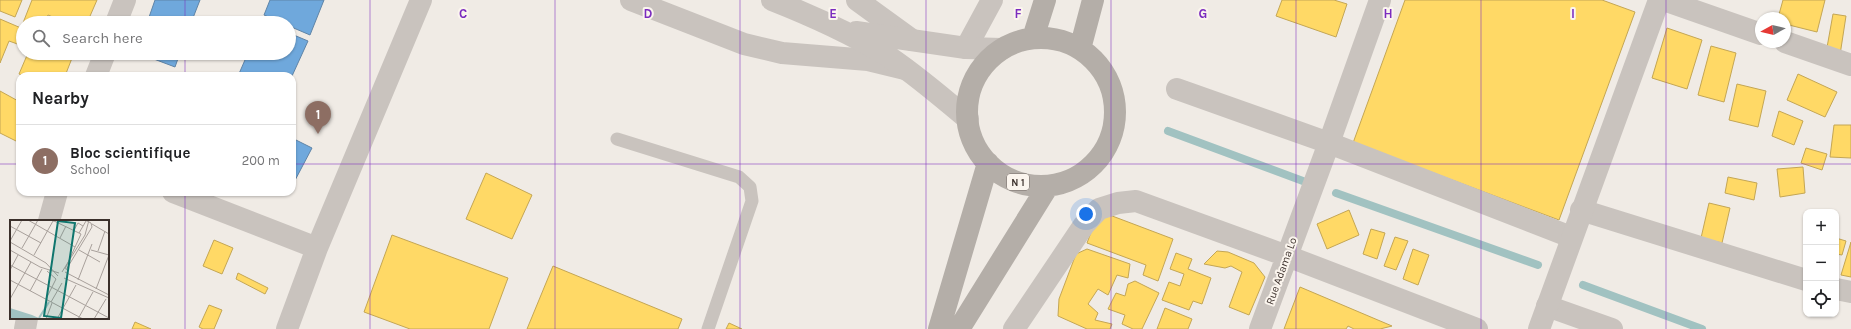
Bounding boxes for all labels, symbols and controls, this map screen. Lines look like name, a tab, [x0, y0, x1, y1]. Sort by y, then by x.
text: C	[459, 6, 467, 21]
text: D	[644, 6, 653, 21]
text: E	[829, 6, 837, 21]
text: F	[1014, 6, 1022, 21]
text: G	[1199, 6, 1207, 21]
text: H	[1383, 6, 1393, 21]
text: I	[1571, 6, 1575, 21]
north arrow	[1755, 12, 1791, 48]
search box	[16, 16, 296, 60]
icon: search	[30, 27, 52, 49]
text: Search here	[62, 29, 143, 47]
text: Nearby	[32, 88, 89, 108]
pin: 1	[305, 101, 331, 134]
text: Bloc scientifique	[70, 144, 190, 162]
text: 1	[43, 153, 47, 168]
text: 200 m	[242, 153, 280, 168]
text: School	[70, 162, 110, 177]
road number: N 1	[1007, 174, 1029, 190]
your location	[1076, 204, 1096, 224]
map controls	[1803, 209, 1839, 317]
button: +	[1803, 209, 1839, 245]
inset map	[10, 220, 109, 319]
street label: Rue Adama Lo	[1263, 236, 1300, 307]
button: −	[1803, 245, 1839, 281]
button: locate	[1803, 281, 1839, 317]

